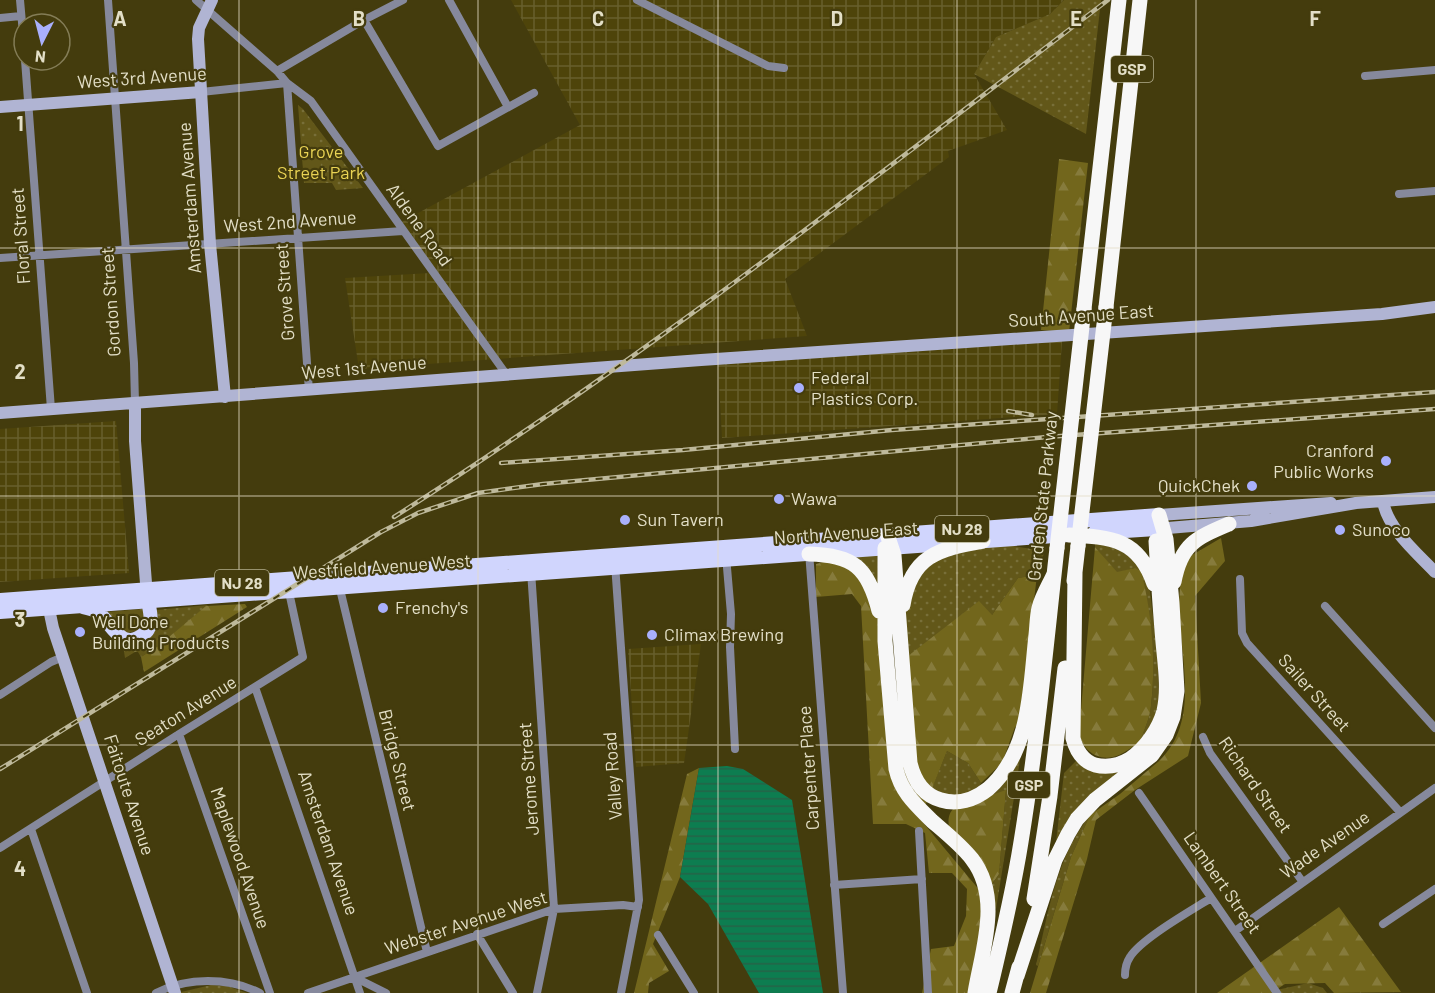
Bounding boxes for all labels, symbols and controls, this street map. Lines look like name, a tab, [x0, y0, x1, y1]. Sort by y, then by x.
text: A	[113, 6, 127, 30]
text: B	[353, 6, 365, 30]
text: C	[592, 6, 604, 30]
text: D	[831, 6, 843, 30]
text: E	[1070, 6, 1082, 30]
text: F	[1309, 6, 1321, 30]
north arrow	[12, 12, 72, 72]
text: N	[34, 47, 47, 67]
road number: GSP	[1111, 56, 1153, 82]
street label: West 3rd Avenue	[77, 62, 207, 92]
text: 1	[16, 111, 24, 135]
street label: Amsterdam Avenue	[173, 122, 205, 274]
park label: Grove Street Park	[277, 140, 365, 183]
street label: Aldene Road	[382, 179, 457, 270]
street label: Floral Street	[6, 187, 34, 285]
street label: West 2nd Avenue	[223, 205, 357, 237]
street label: Grove Street	[270, 243, 298, 341]
street label: Gordon Street	[95, 247, 125, 357]
street label: South Avenue East	[1007, 299, 1154, 331]
street label: West 1st Avenue	[300, 351, 427, 383]
text: 2	[14, 359, 26, 383]
place label: Federal Plastics Corp.	[811, 366, 918, 409]
marker: Federal Plastics Corp.	[792, 381, 806, 395]
street label: Garden State Parkway	[1022, 410, 1062, 582]
place label: Cranford Public Works	[1273, 439, 1374, 482]
marker: Cranford Public Works	[1379, 454, 1393, 468]
place label: QuickChek	[1158, 474, 1240, 496]
marker: QuickChek	[1245, 479, 1259, 493]
place label: Wawa	[791, 487, 837, 509]
marker: Wawa	[772, 492, 786, 506]
place label: Sun Tavern	[637, 508, 724, 530]
marker: Sun Tavern	[618, 513, 632, 527]
street label: North Avenue East	[773, 516, 919, 548]
road number: NJ 28	[935, 516, 989, 542]
place label: Sunoco	[1352, 518, 1411, 540]
marker: Sunoco	[1333, 523, 1347, 537]
street label: Westfield Avenue West	[292, 549, 472, 583]
road number: NJ 28	[215, 570, 269, 596]
place label: Frenchy's	[395, 596, 468, 618]
marker: Frenchy's	[376, 601, 390, 615]
text: 3	[15, 607, 25, 631]
place label: Well Done Building Products	[92, 610, 230, 653]
place label: Climax Brewing	[664, 623, 784, 645]
marker: Well Done Building Products	[73, 625, 87, 639]
marker: Climax Brewing	[645, 628, 659, 642]
street label: Sailer Street	[1274, 649, 1355, 736]
street label: Seaton Avenue	[131, 670, 240, 750]
street label: Carpenter Place	[793, 705, 823, 831]
street label: Bridge Street	[375, 707, 421, 813]
street label: Jerome Street	[513, 722, 543, 836]
street label: Faitoute Avenue	[100, 731, 160, 858]
street label: Valley Road	[598, 731, 626, 821]
street label: Richard Street	[1214, 732, 1297, 837]
street label: Amsterdam Avenue	[294, 767, 364, 918]
road number: GSP	[1008, 772, 1050, 798]
street label: Maplewood Avenue	[206, 784, 276, 931]
street label: Wade Avenue	[1275, 805, 1373, 883]
street label: Lambert Street	[1179, 827, 1266, 938]
text: 4	[14, 856, 26, 880]
street label: Webster Avenue West	[382, 885, 550, 959]

